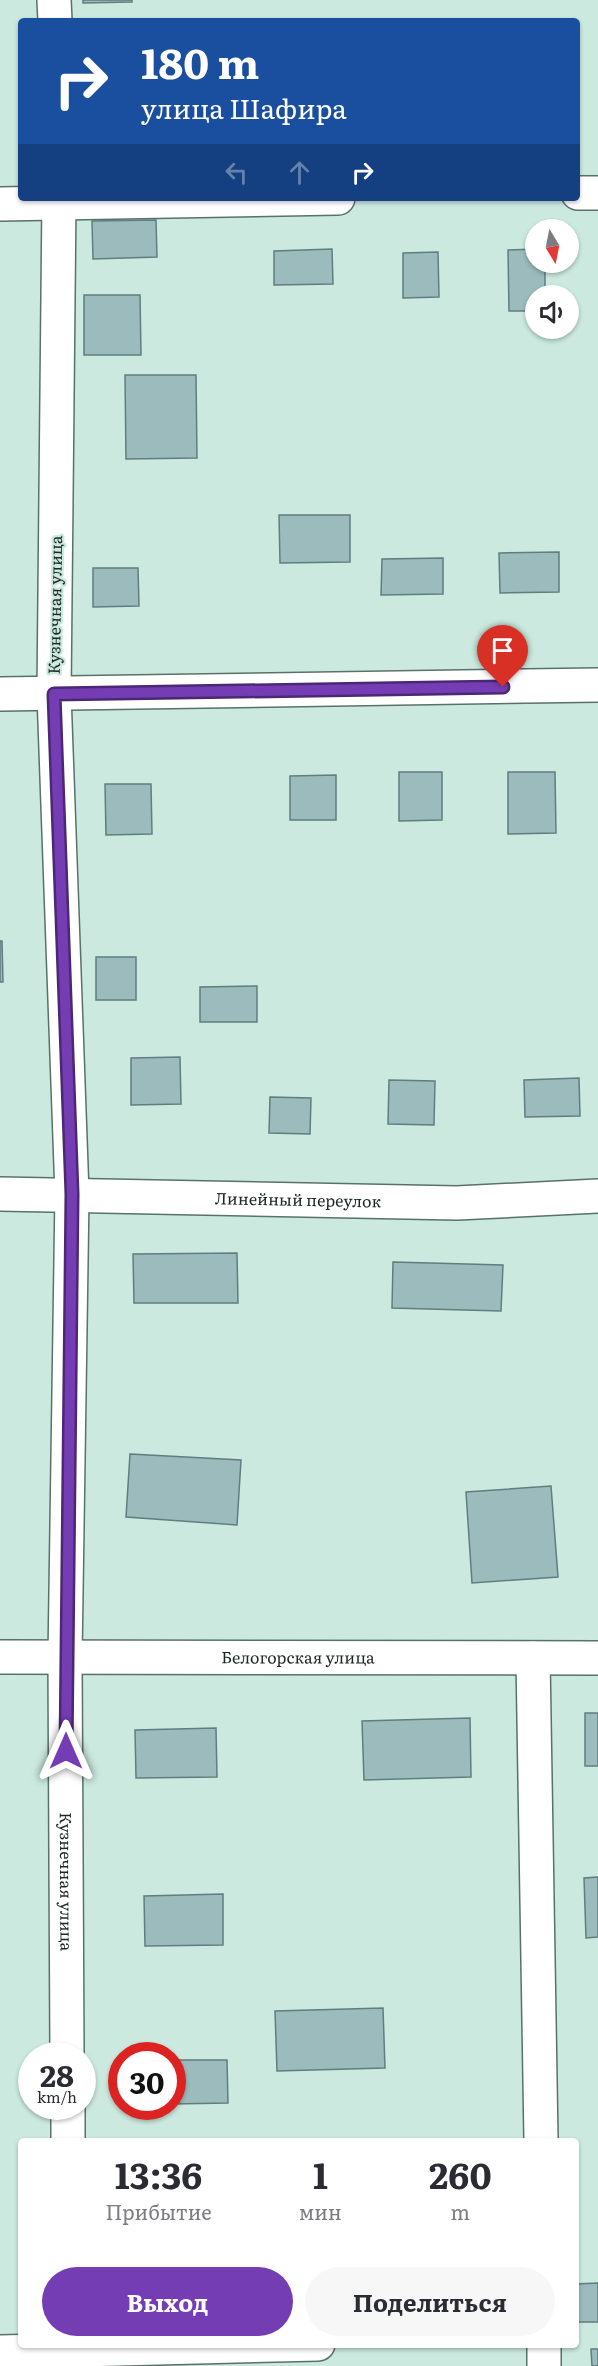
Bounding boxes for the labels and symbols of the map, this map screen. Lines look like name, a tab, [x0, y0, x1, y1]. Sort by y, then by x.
north arrow	[525, 219, 579, 273]
street label: Кузнечная улица	[41, 535, 67, 675]
pin	[477, 625, 528, 687]
street label: Линейный переулок	[215, 1185, 382, 1213]
street label: Белогорская улица	[221, 1644, 375, 1669]
position arrow	[34, 1719, 98, 1783]
street label: Кузнечная улица	[55, 1812, 79, 1952]
speed limit sign: 30	[108, 2042, 186, 2120]

